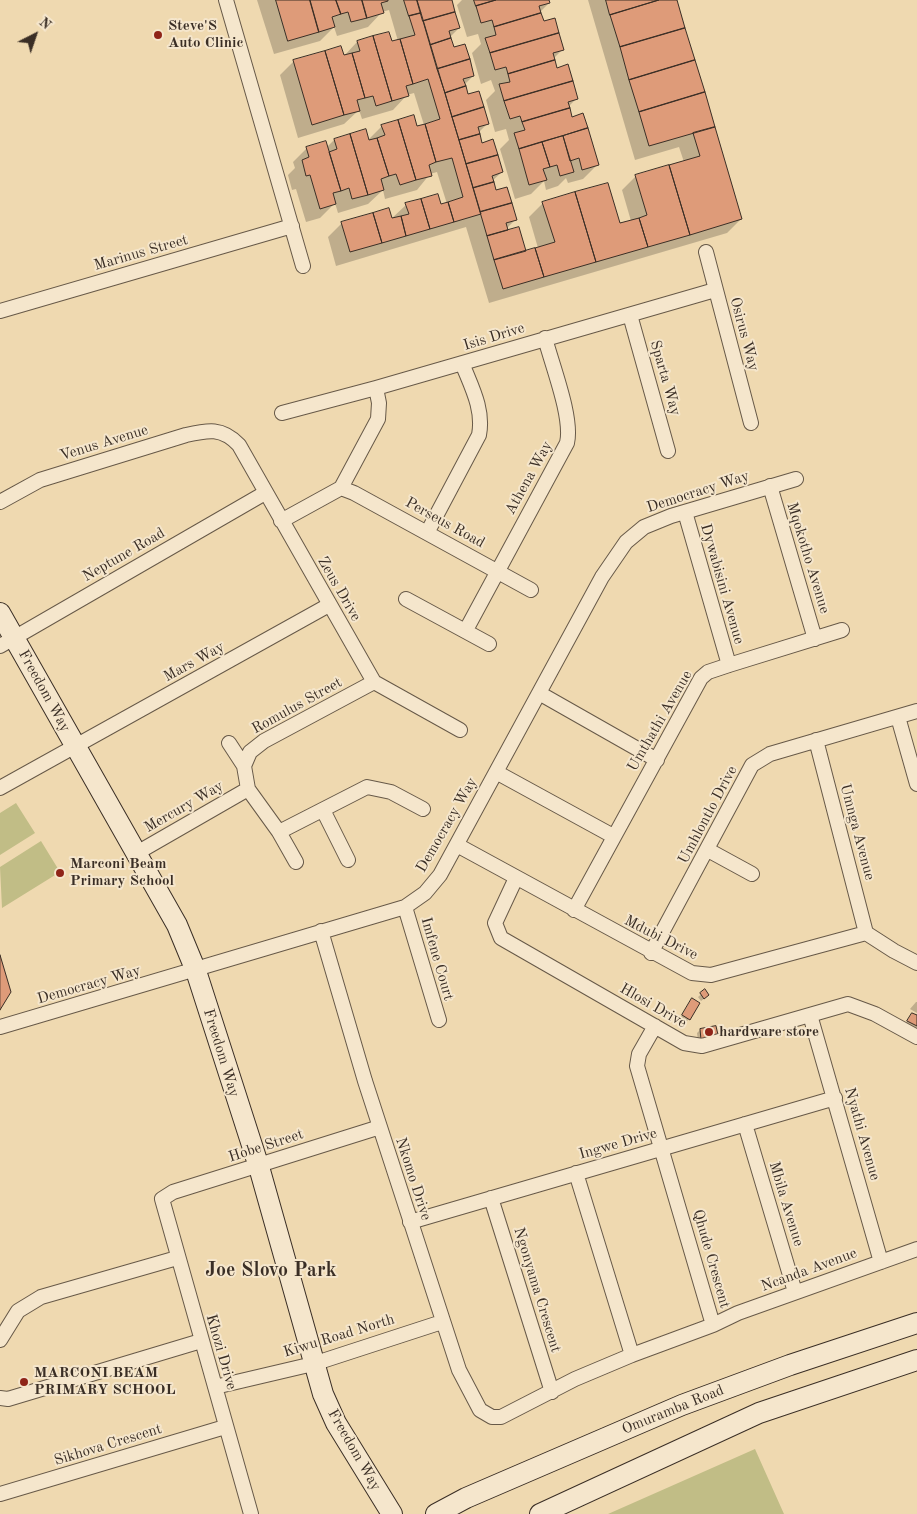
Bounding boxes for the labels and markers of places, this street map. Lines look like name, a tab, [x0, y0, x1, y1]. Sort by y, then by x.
place label: Steve'S Auto Clinic	[168, 17, 244, 52]
marker: Steve'S Auto Clinic	[152, 29, 164, 41]
place label: Marconi Beam Primary School	[70, 855, 174, 890]
marker: Marconi Beam Primary School	[54, 867, 66, 879]
place label: hardware store	[719, 1023, 819, 1041]
marker: hardware store	[703, 1026, 715, 1038]
place label: MARCONI BEAM PRIMARY SCHOOL	[34, 1364, 176, 1399]
marker: MARCONI BEAM PRIMARY SCHOOL	[18, 1376, 30, 1388]

